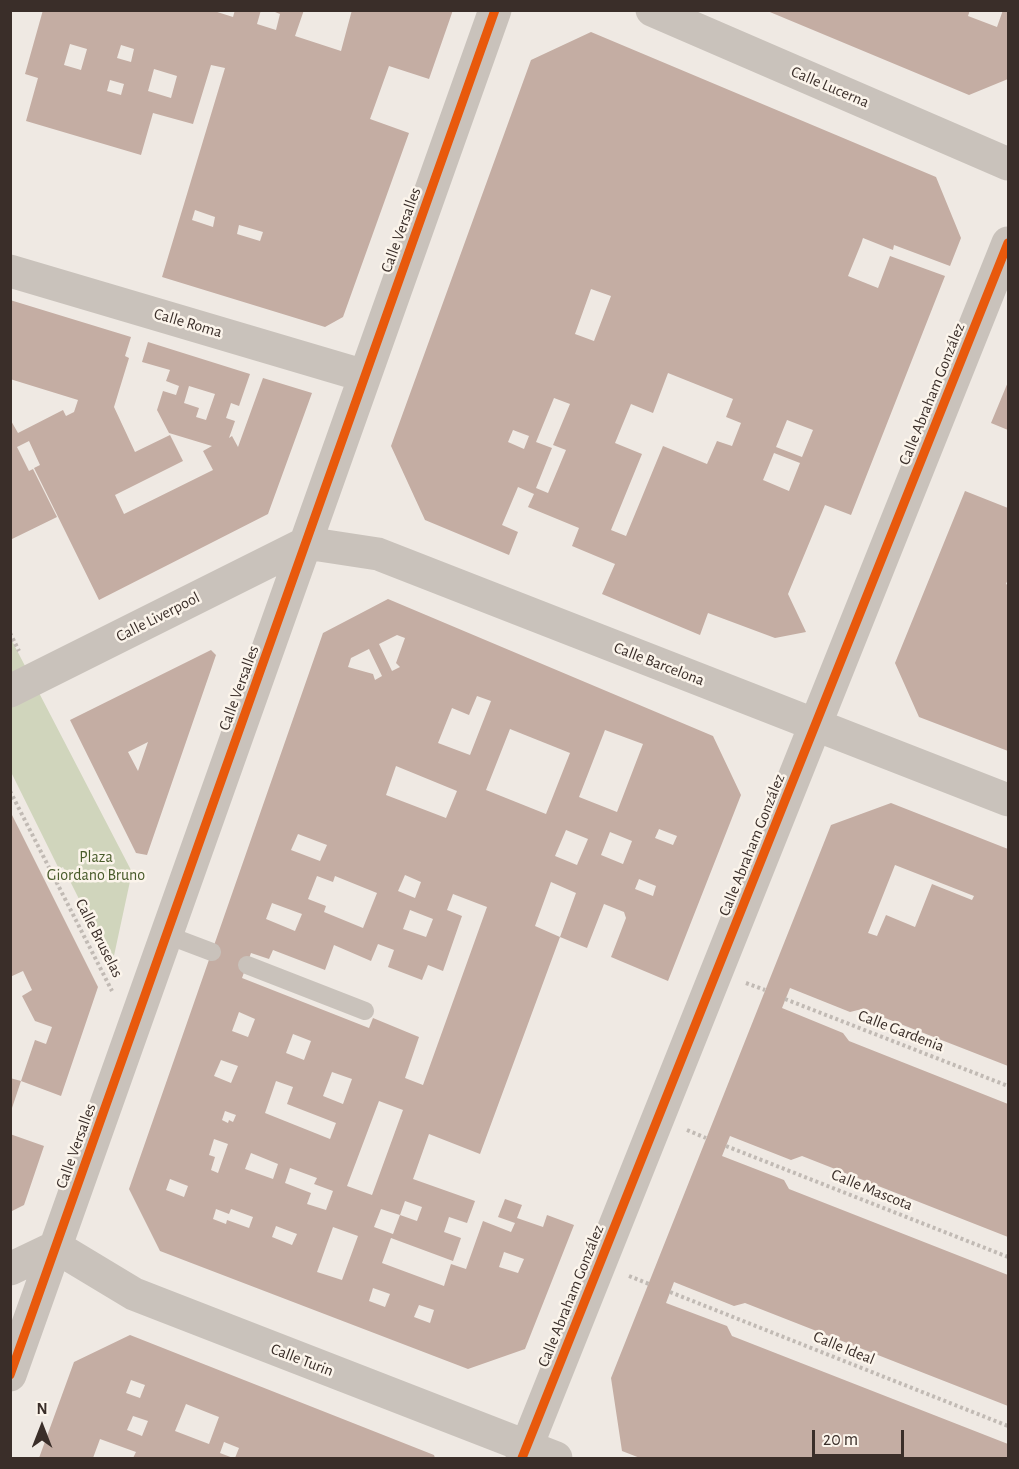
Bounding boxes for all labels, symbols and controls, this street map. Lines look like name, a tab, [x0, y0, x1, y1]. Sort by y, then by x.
street label: Calle Lucerna	[788, 62, 872, 112]
street label: Calle Versalles	[377, 185, 425, 275]
street label: Calle Roma	[152, 304, 224, 342]
street label: Calle Abraham González	[895, 320, 969, 468]
street label: Calle Liverpool	[113, 588, 203, 646]
street label: Calle Barcelona	[611, 638, 707, 690]
street label: Calle Versalles	[215, 643, 263, 733]
street label: Calle Abraham González	[715, 771, 789, 919]
park label: Plaza Giordano Bruno	[47, 847, 145, 885]
street label: Calle Bruselas	[71, 895, 127, 981]
street label: Calle Gardenia	[855, 1006, 947, 1056]
street label: Calle Versalles	[52, 1101, 100, 1191]
street label: Calle Mascota	[829, 1165, 915, 1215]
street label: Calle Abraham González	[534, 1222, 608, 1370]
street label: Calle Ideal	[810, 1327, 878, 1369]
street label: Calle Turin	[268, 1339, 336, 1381]
north arrow	[12, 1397, 72, 1457]
text: N	[36, 1401, 48, 1417]
scale bar	[815, 1418, 906, 1456]
text: 20 m	[823, 1431, 858, 1449]

